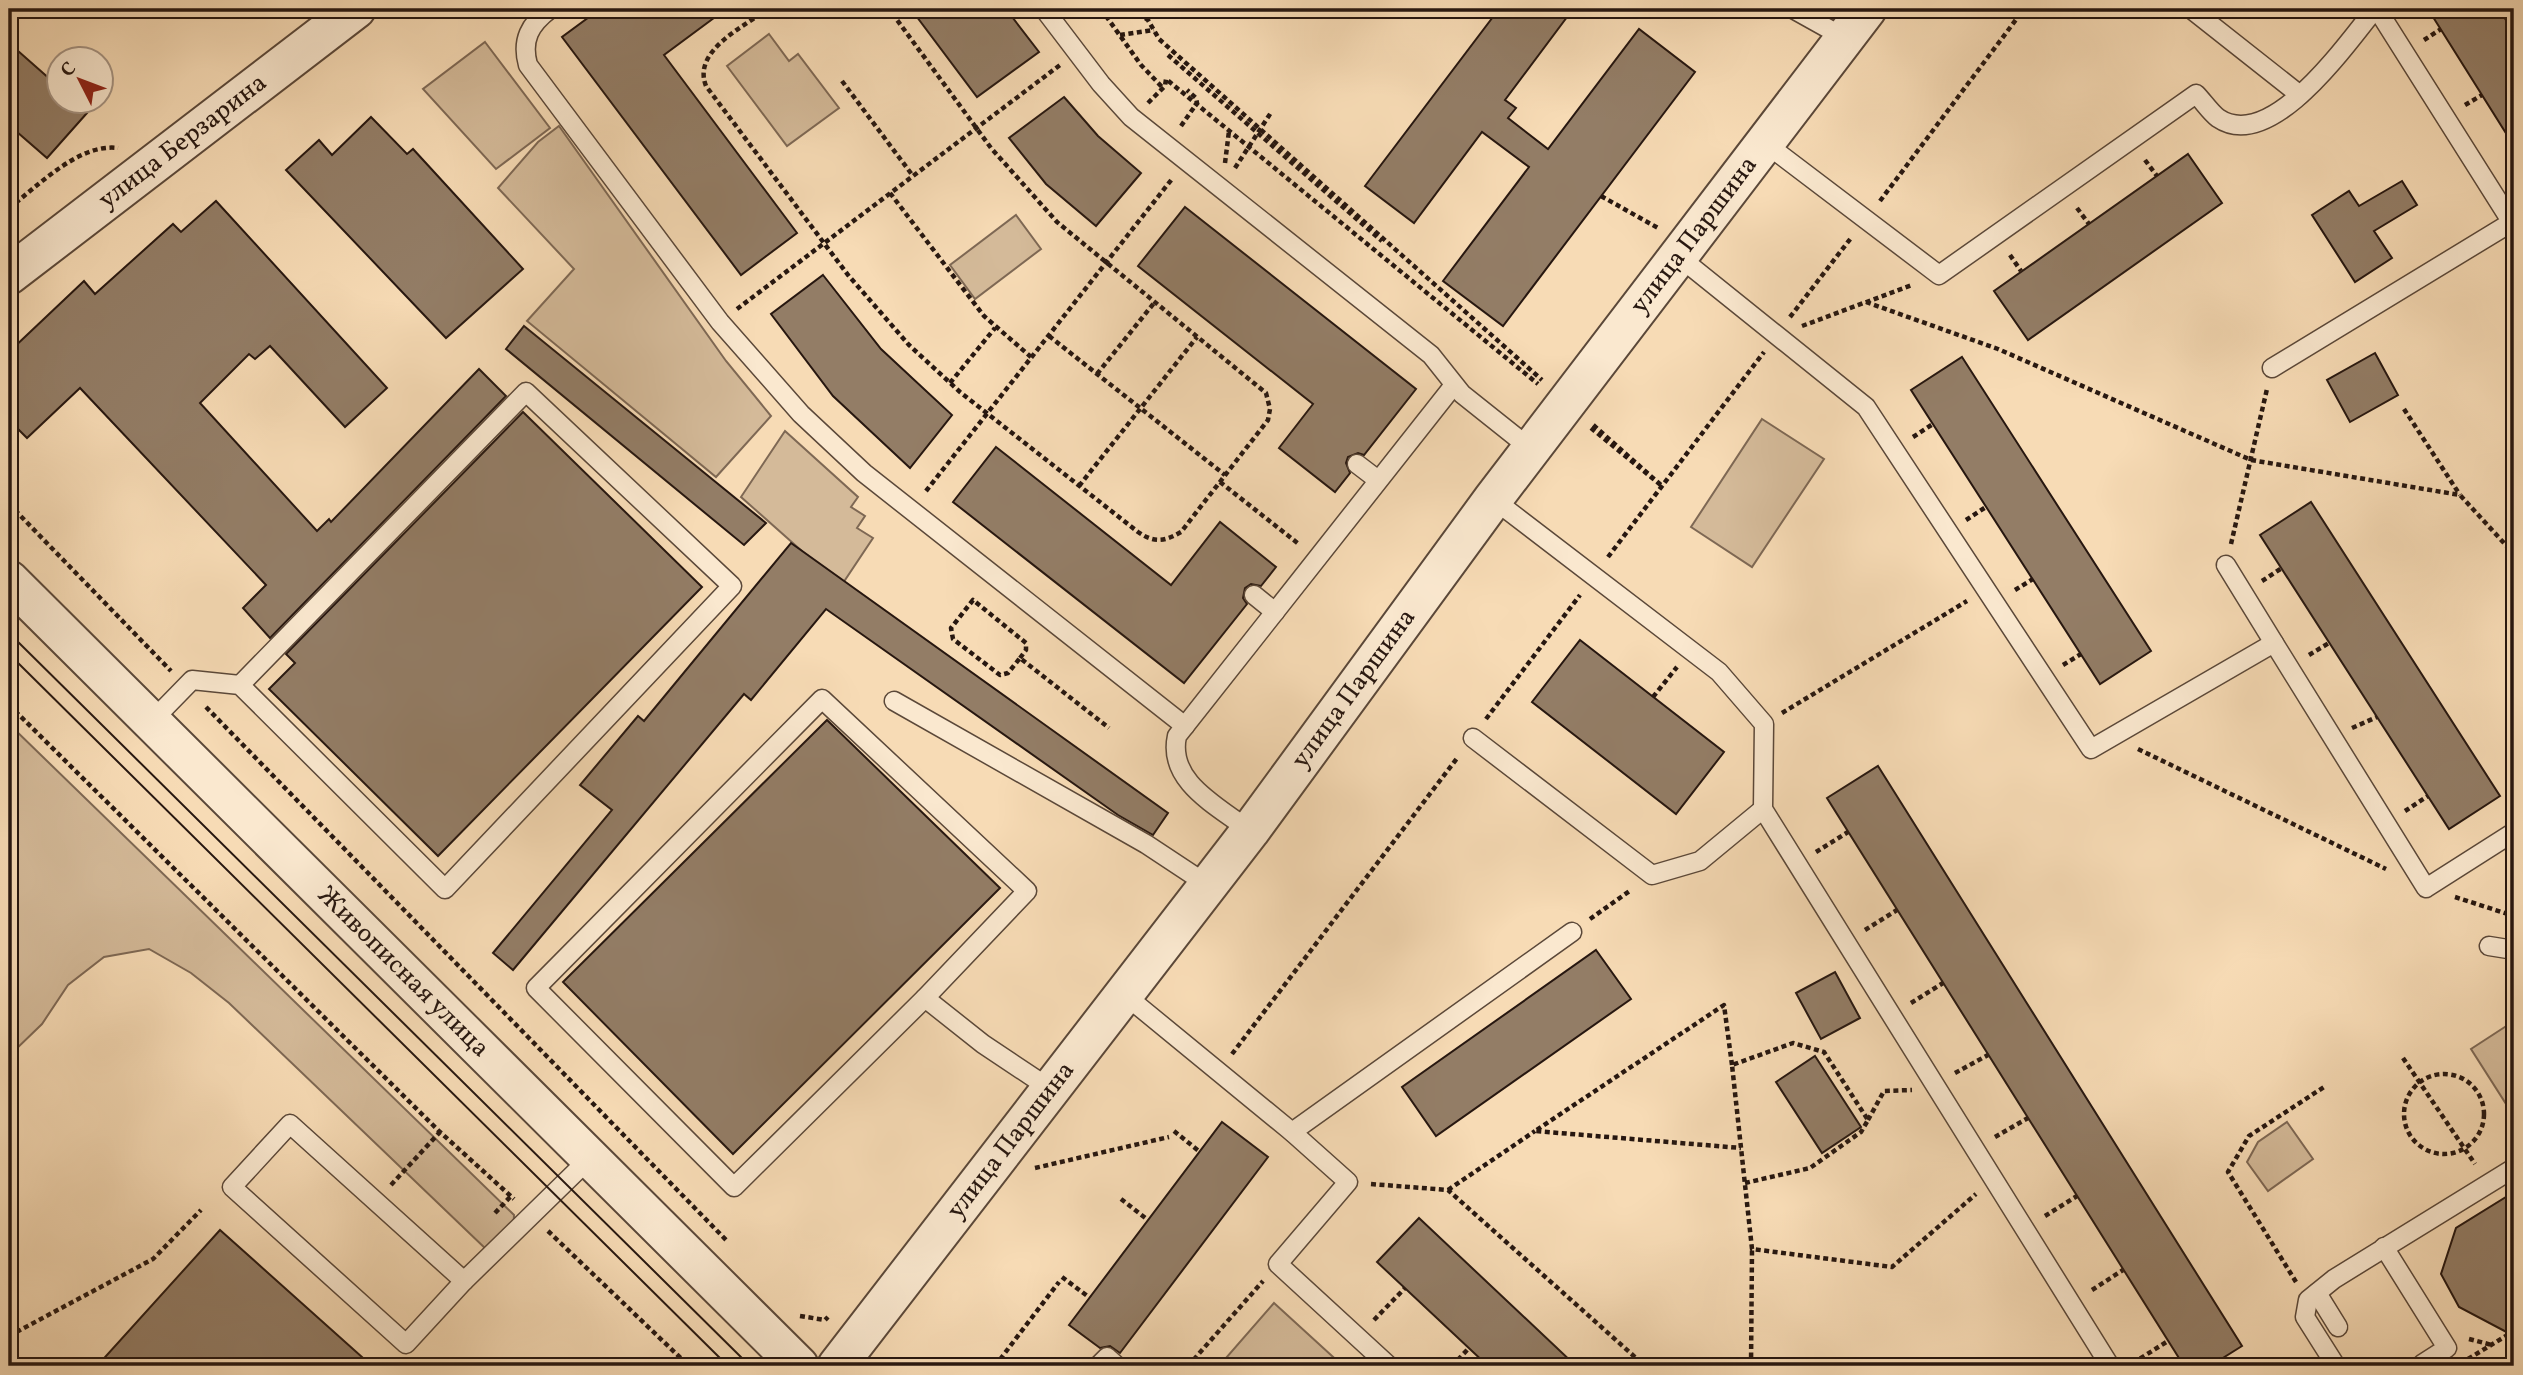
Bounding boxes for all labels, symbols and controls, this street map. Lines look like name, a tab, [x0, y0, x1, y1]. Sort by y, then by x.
north arrow	[46, 46, 116, 116]
text: С	[55, 57, 83, 83]
street label: улица Берзарина	[91, 65, 275, 218]
street label: улица Паршина	[1622, 149, 1766, 322]
street label: улица Паршина	[1283, 601, 1425, 776]
street label: Живописная улица	[309, 878, 497, 1066]
street label: улица Паршина	[939, 1054, 1084, 1227]

